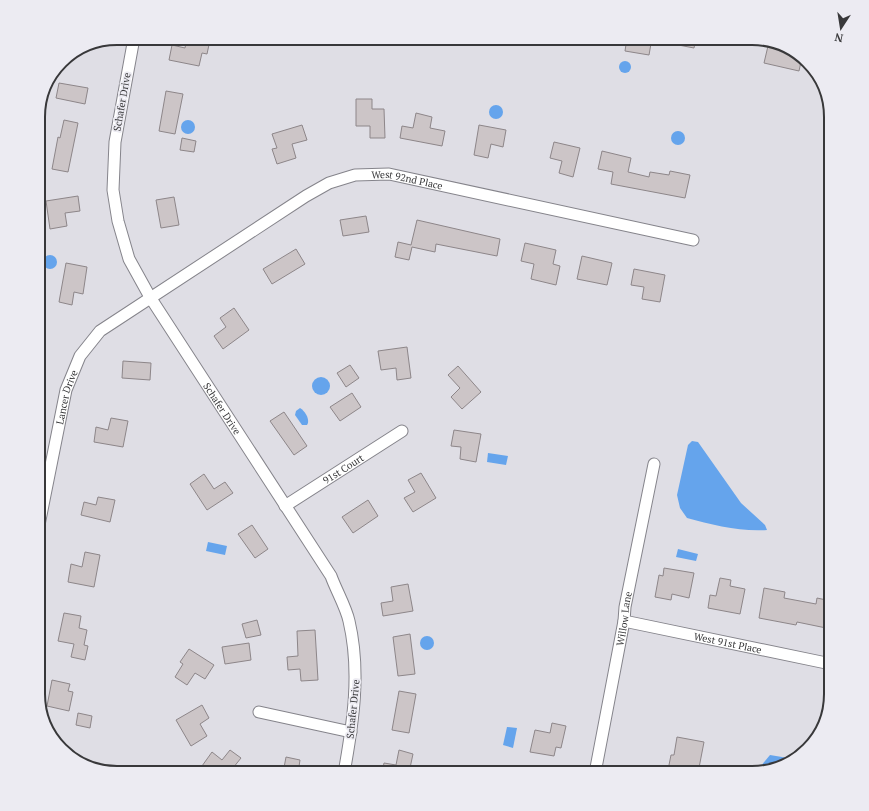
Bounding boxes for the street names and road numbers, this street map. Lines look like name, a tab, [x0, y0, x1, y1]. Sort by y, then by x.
street label: Schafer Drive	[110, 72, 134, 132]
street label: West 92nd Place	[371, 167, 444, 192]
street label: Lancer Drive	[53, 368, 80, 425]
street label: Schafer Drive	[201, 380, 244, 437]
street label: 91st Court	[320, 451, 366, 487]
street label: Willow Lane	[613, 590, 635, 647]
street label: West 91st Place	[693, 629, 763, 656]
street label: Schafer Drive	[343, 679, 363, 739]

